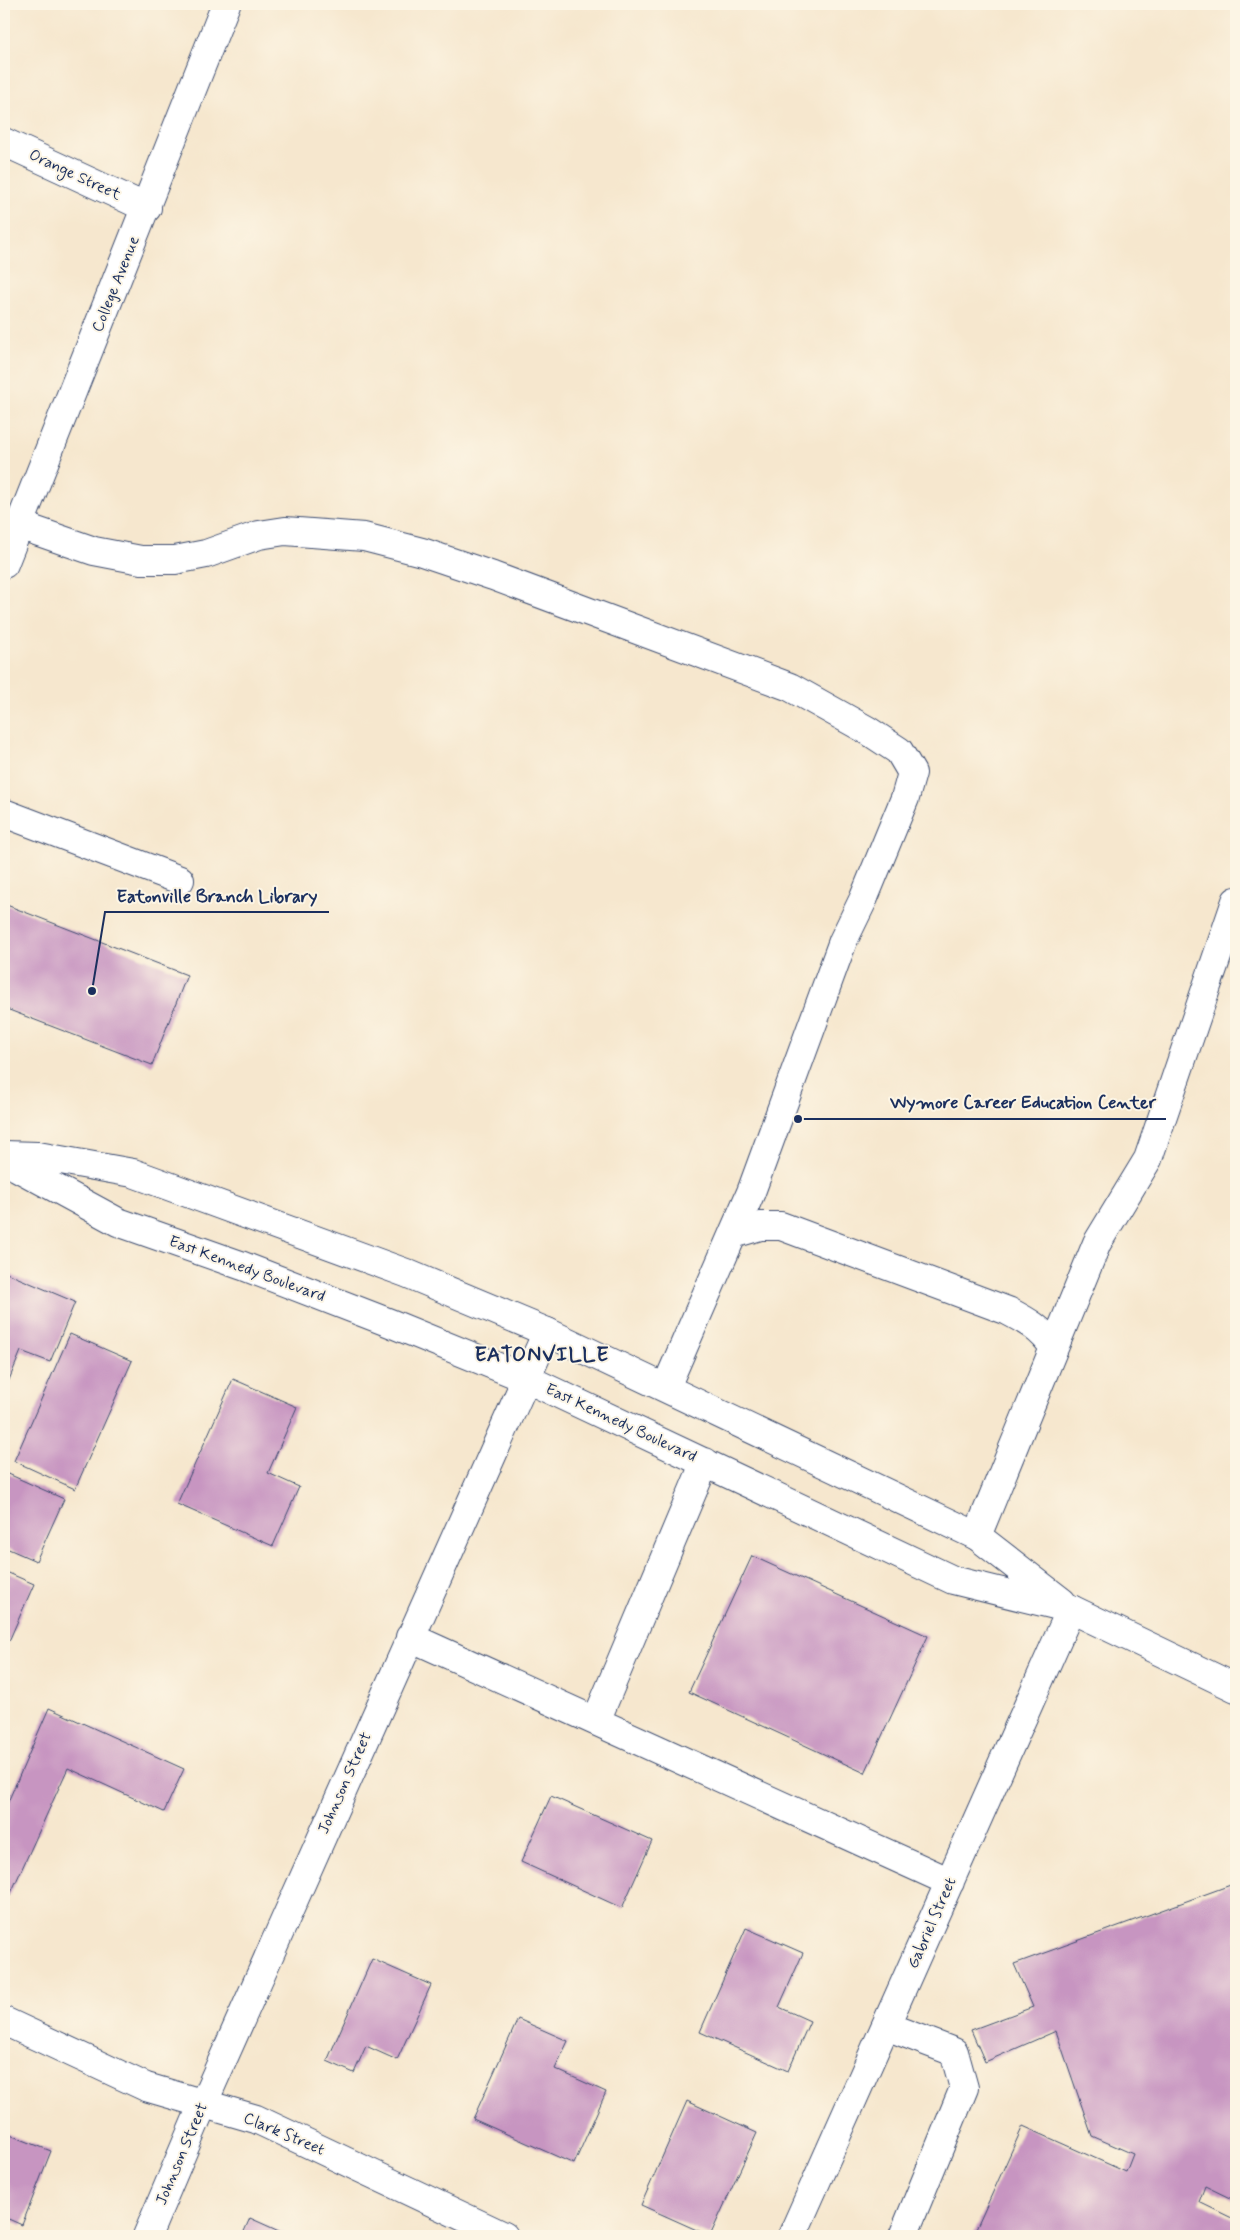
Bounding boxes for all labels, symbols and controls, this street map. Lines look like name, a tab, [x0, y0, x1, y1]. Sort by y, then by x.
street label: Orange Street	[25, 145, 125, 207]
street label: College Avenue	[87, 233, 145, 335]
callout: Eatonville Branch Library	[105, 879, 329, 912]
text: Eatonville Branch Library	[116, 885, 318, 909]
callout: Wymore Career Education Center	[881, 1086, 1166, 1119]
text: Wymore Career Education Center	[889, 1091, 1157, 1115]
street label: East Kennedy Boulevard	[166, 1231, 328, 1307]
district label: EATONVILLE	[474, 1341, 610, 1369]
street label: East Kennedy Boulevard	[542, 1379, 700, 1467]
street label: Johnson Street	[313, 1728, 377, 1837]
street label: Gabriel Street	[903, 1874, 961, 1972]
street label: Johnson Street	[151, 2099, 213, 2208]
street label: Clark Street	[240, 2107, 328, 2161]

